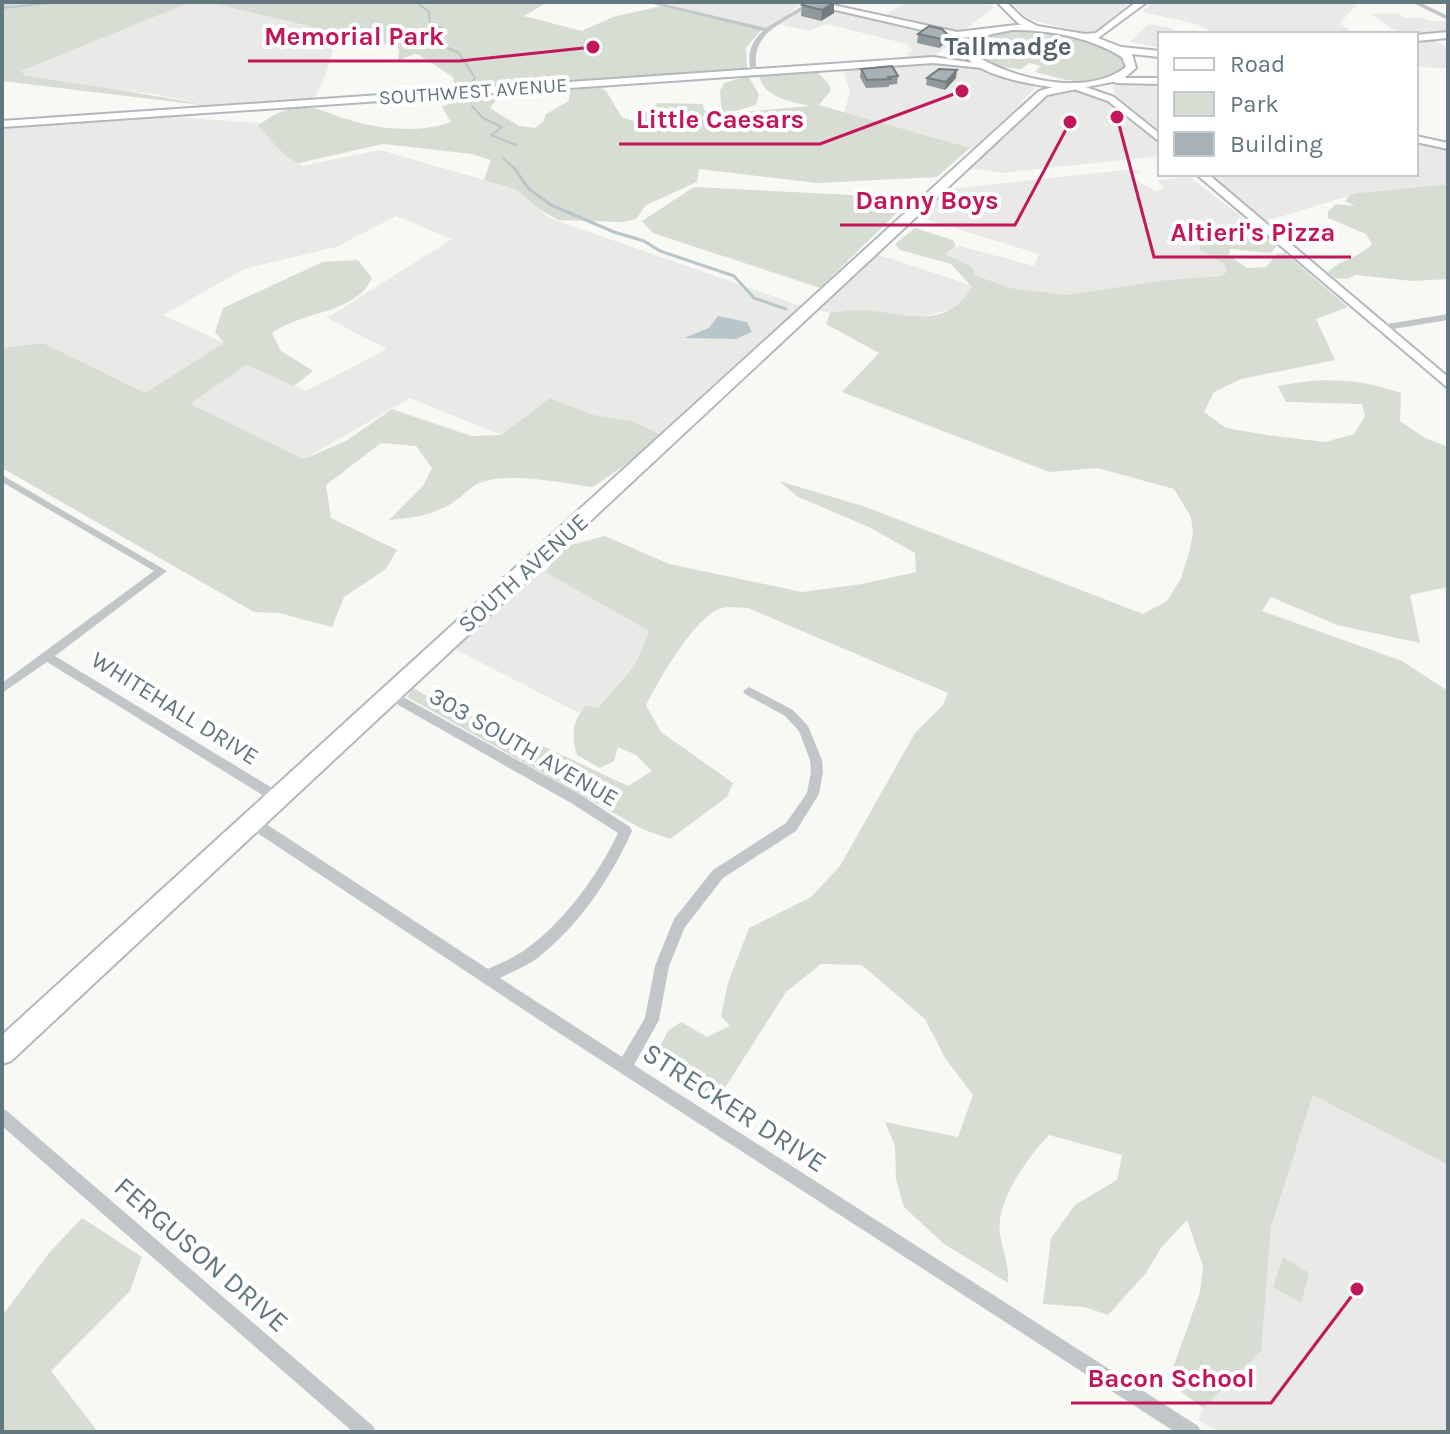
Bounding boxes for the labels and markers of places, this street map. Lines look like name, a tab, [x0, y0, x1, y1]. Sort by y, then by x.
callout: Memorial Park	[248, 11, 460, 61]
callout: Little Caesars	[619, 94, 820, 144]
callout: Danny Boys	[840, 175, 1015, 225]
callout: Altieri's Pizza	[1154, 207, 1351, 257]
callout: Bacon School	[1071, 1353, 1271, 1403]

